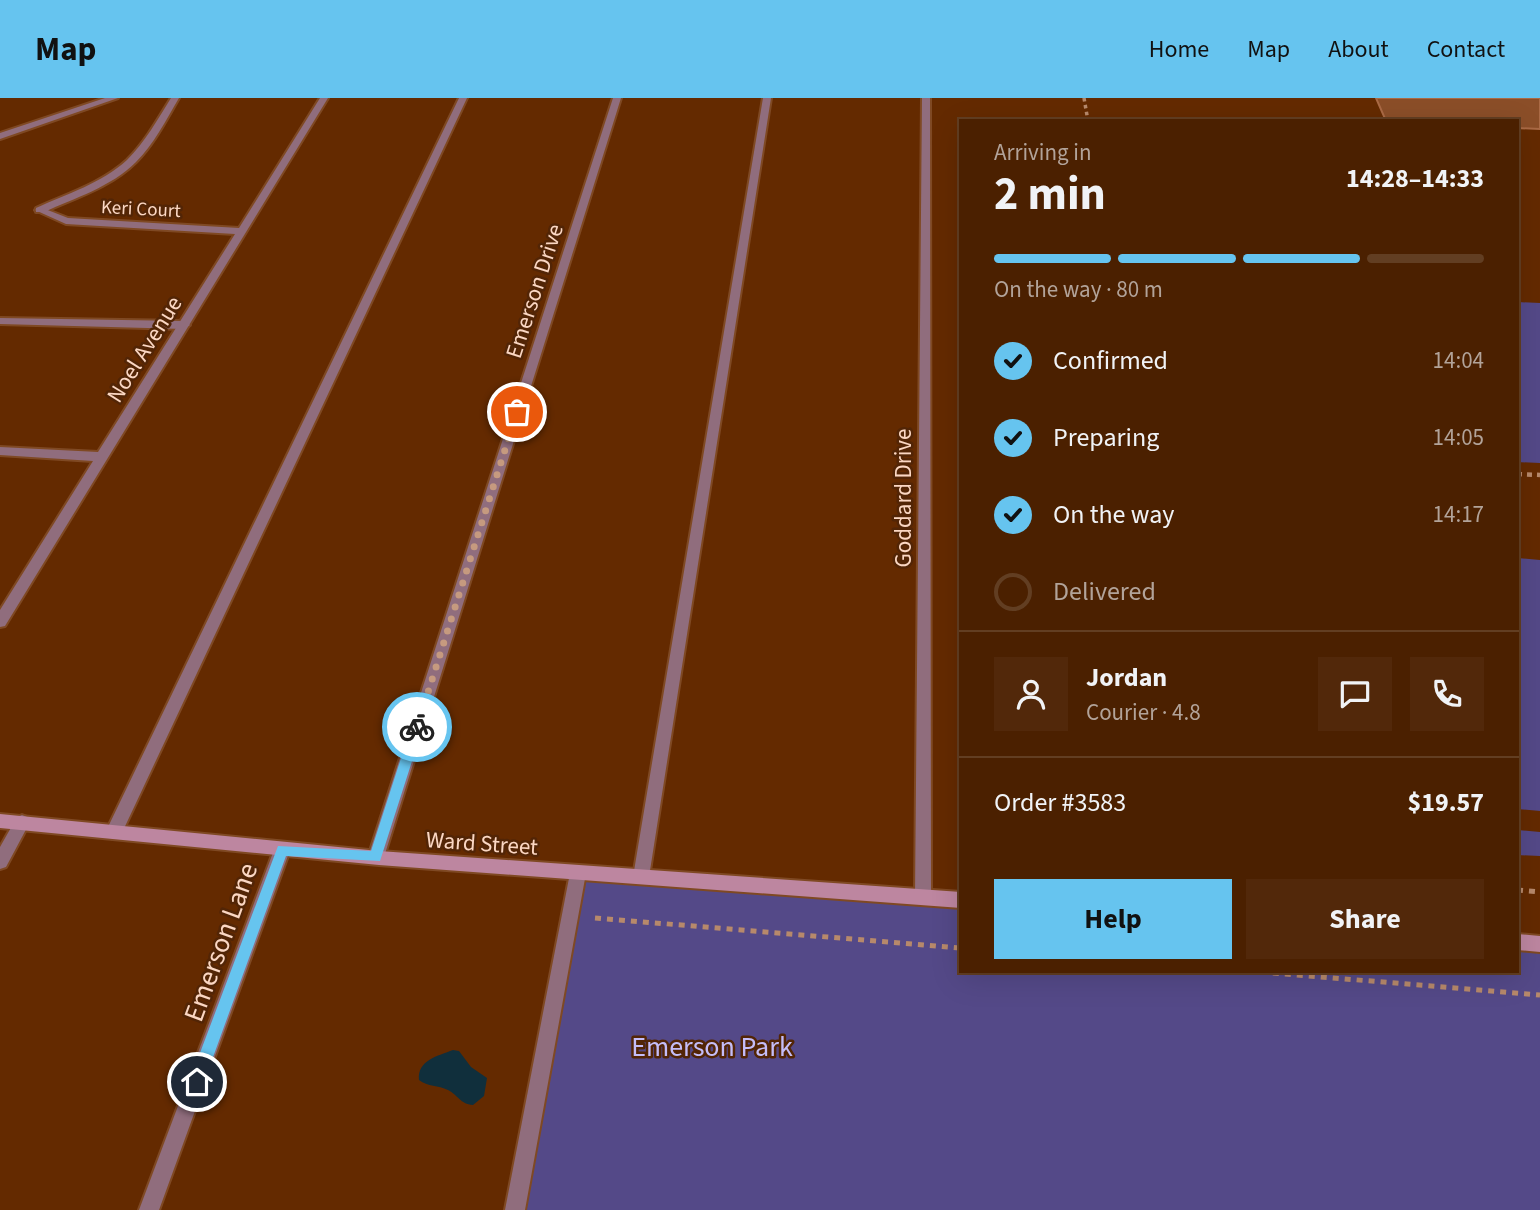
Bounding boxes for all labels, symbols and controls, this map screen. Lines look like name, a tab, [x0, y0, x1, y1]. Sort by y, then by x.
text: Map	[35, 26, 96, 73]
text: Home	[1149, 32, 1209, 67]
text: Map	[1247, 32, 1290, 67]
text: About	[1328, 32, 1389, 67]
text: Contact	[1427, 32, 1505, 67]
text: Arriving in	[994, 136, 1092, 169]
text: 14:28–14:33	[1346, 160, 1484, 197]
text: 2 min	[994, 162, 1106, 227]
street label: Keri Court	[100, 194, 182, 225]
street label: Emerson Drive	[497, 220, 572, 363]
text: On the way · 80 m	[994, 273, 1163, 306]
street label: Noel Avenue	[99, 290, 190, 409]
icon: check	[994, 342, 1032, 380]
text: Confirmed	[1053, 342, 1168, 379]
text: 14:04	[1433, 344, 1484, 377]
pin	[487, 382, 547, 442]
icon: bag	[498, 393, 536, 431]
icon: check	[994, 419, 1032, 457]
text: Preparing	[1053, 419, 1159, 456]
text: 14:05	[1433, 421, 1484, 454]
street label: Goddard Drive	[887, 429, 920, 567]
icon: check	[994, 496, 1032, 534]
text: On the way	[1053, 496, 1174, 533]
text: 14:17	[1433, 498, 1484, 531]
text: Delivered	[1053, 573, 1156, 610]
button: person	[994, 657, 1068, 731]
button: chat	[1318, 657, 1392, 731]
button: phone	[1410, 657, 1484, 731]
text: Jordan	[1086, 659, 1167, 696]
courier	[382, 692, 452, 762]
text: Courier · 4.8	[1086, 696, 1201, 729]
icon: bike	[398, 708, 436, 746]
text: Order #3583	[994, 784, 1126, 821]
text: $19.57	[1408, 784, 1484, 821]
street label: Ward Street	[425, 823, 539, 864]
street label: Emerson Lane	[174, 857, 268, 1027]
button: Help	[994, 879, 1232, 959]
button: Share	[1246, 879, 1484, 959]
park label: Emerson Park	[631, 1027, 793, 1067]
pin	[167, 1052, 227, 1112]
icon: home	[178, 1063, 216, 1101]

